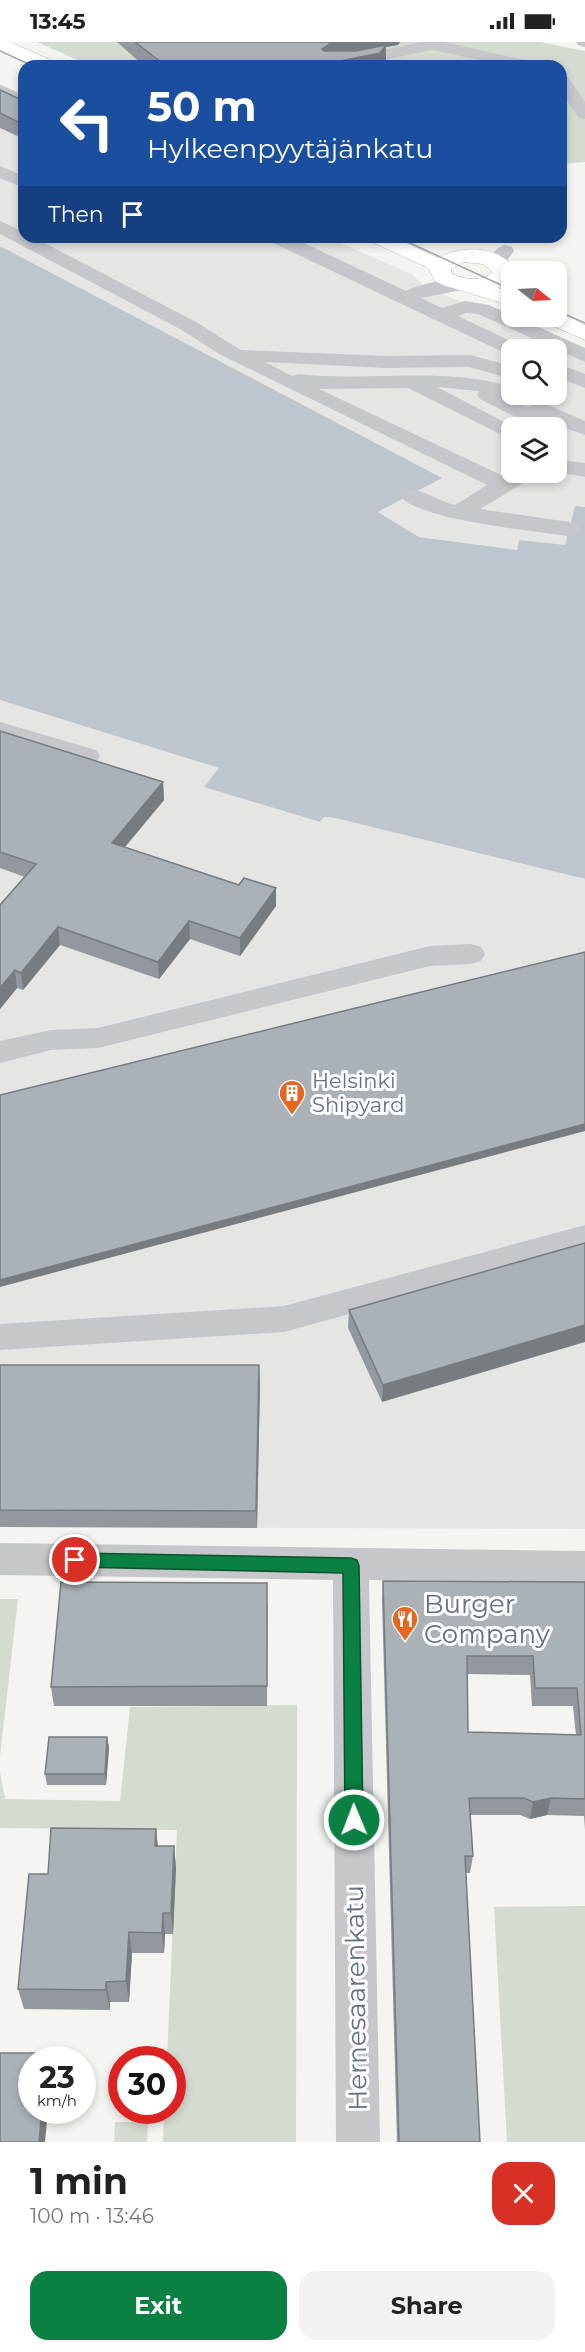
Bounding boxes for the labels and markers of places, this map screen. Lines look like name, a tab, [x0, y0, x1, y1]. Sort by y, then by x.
place label: Helsinki Shipyard	[312, 1068, 404, 1117]
building icon: Helsinki Shipyard	[277, 1078, 307, 1116]
pin	[49, 1534, 100, 1585]
place label: Burger Company	[424, 1588, 551, 1650]
restaurant icon: Burger Company	[390, 1604, 420, 1642]

